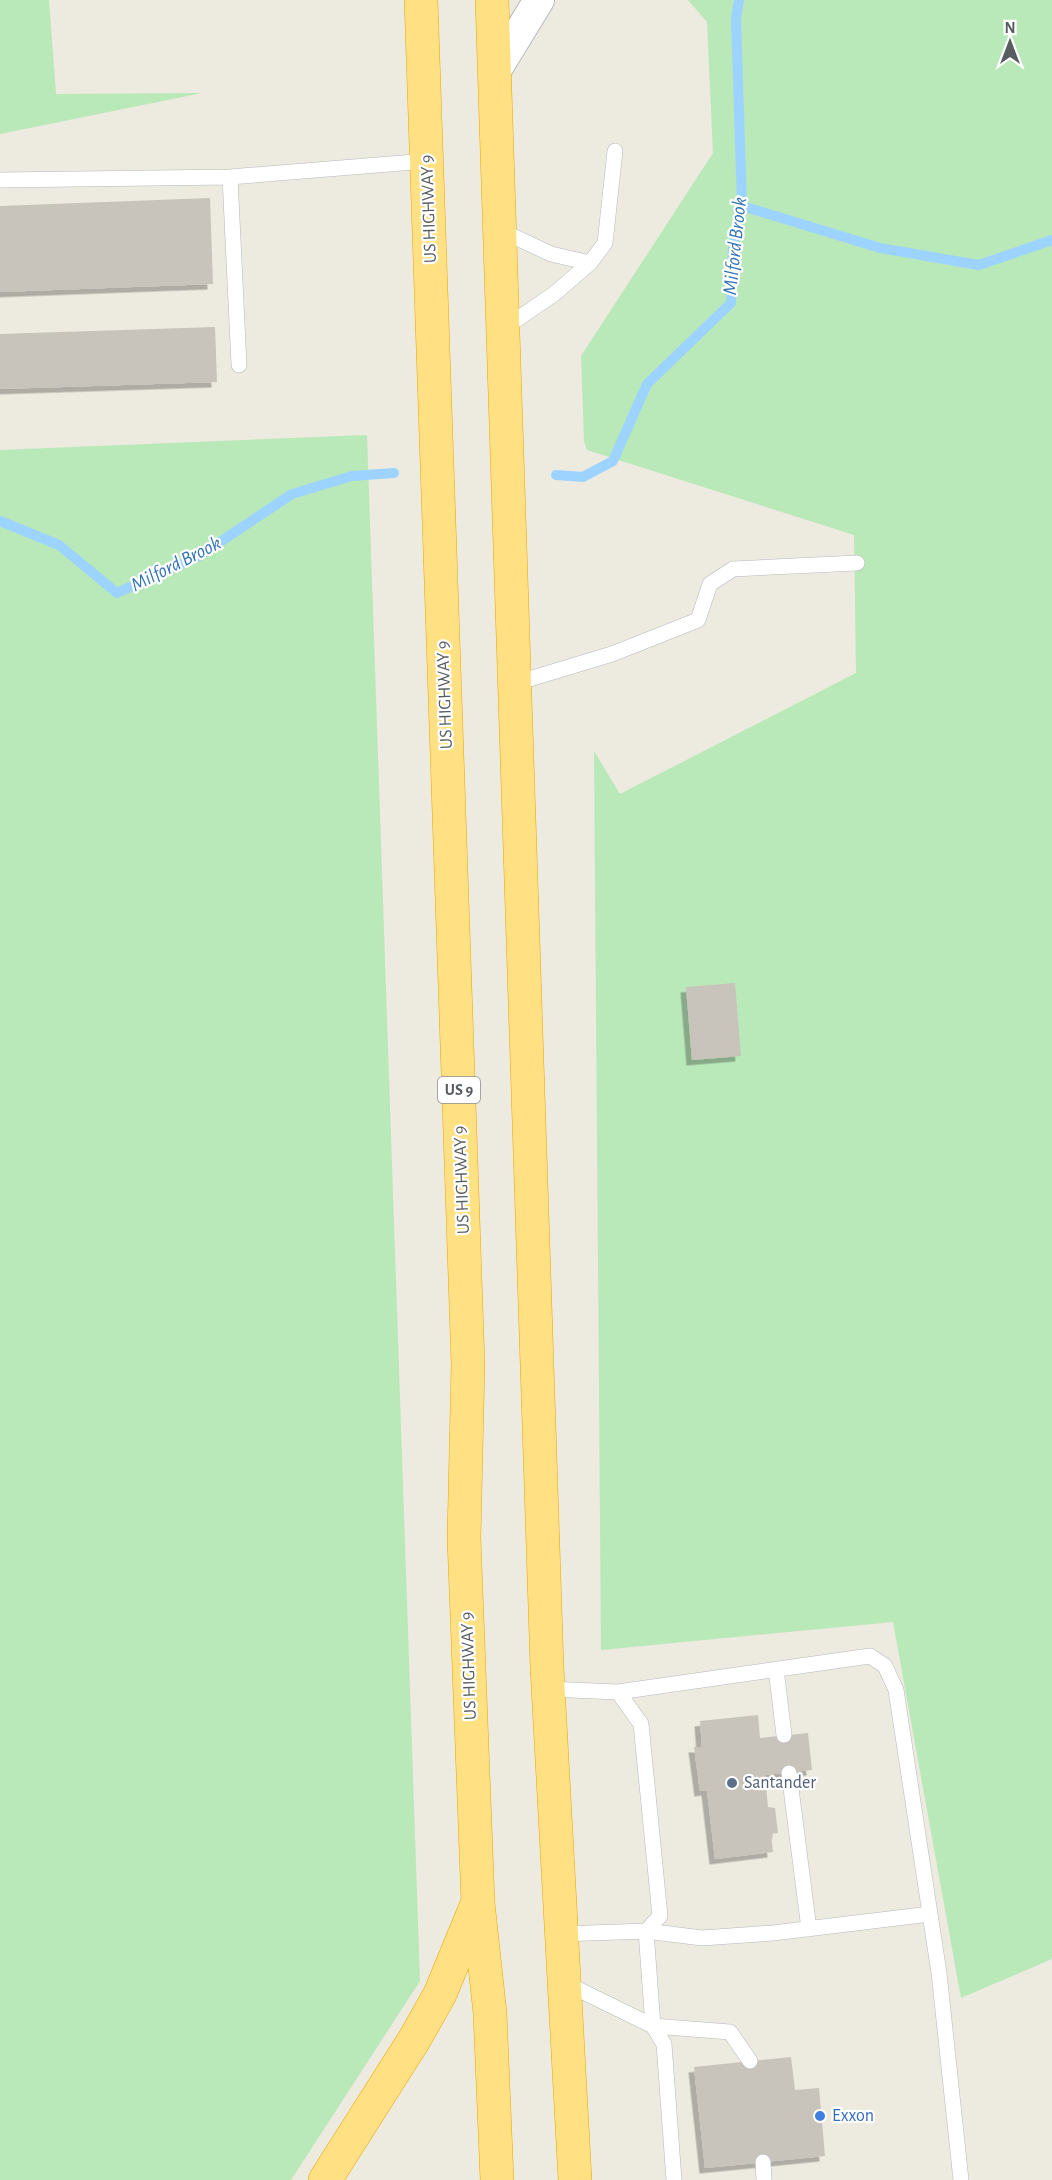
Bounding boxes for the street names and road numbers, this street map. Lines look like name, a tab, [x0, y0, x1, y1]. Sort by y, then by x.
street label: US HIGHWAY 9	[418, 154, 440, 264]
street label: US HIGHWAY 9	[434, 640, 456, 750]
road number: US 9	[438, 1077, 480, 1103]
street label: US HIGHWAY 9	[451, 1125, 473, 1235]
street label: US HIGHWAY 9	[458, 1611, 480, 1721]

